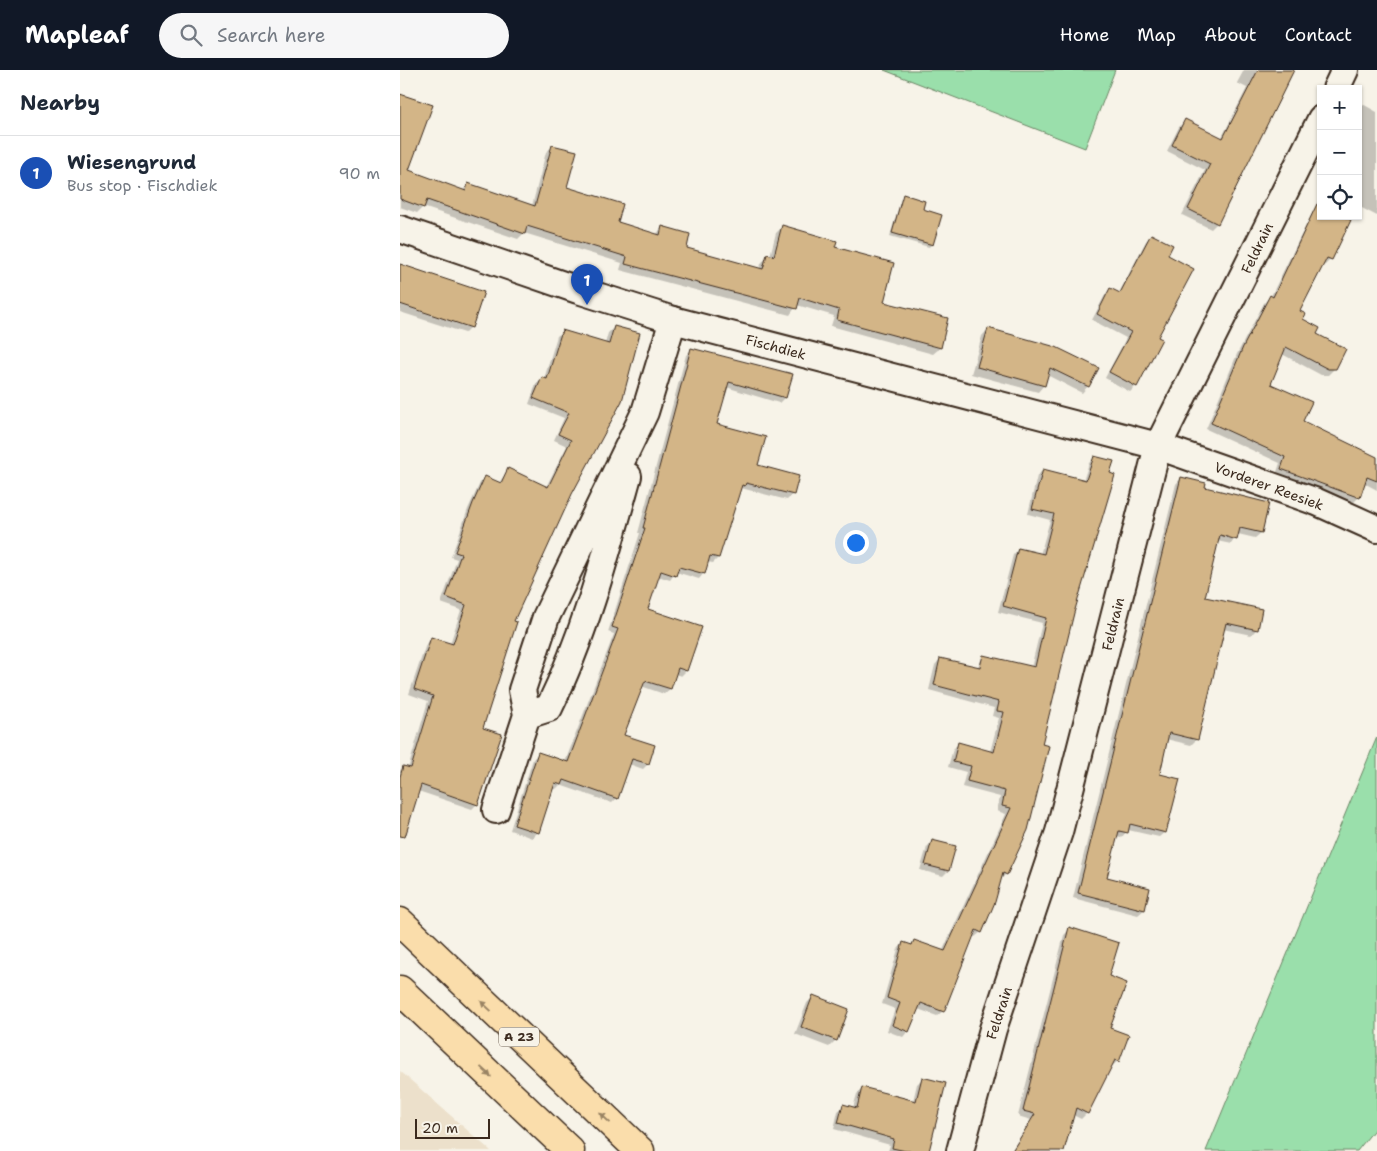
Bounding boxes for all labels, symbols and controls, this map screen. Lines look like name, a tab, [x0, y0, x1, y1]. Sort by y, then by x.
search box	[159, 13, 509, 58]
text: Mapleaf	[25, 19, 129, 51]
icon: search	[177, 21, 205, 49]
text: Search here	[217, 23, 325, 48]
text: Home	[1060, 23, 1109, 47]
text: Map	[1137, 23, 1176, 47]
text: About	[1204, 23, 1257, 47]
text: Contact	[1285, 23, 1352, 47]
map controls	[1317, 85, 1362, 220]
button: +	[1317, 85, 1362, 130]
text: Nearby	[20, 89, 100, 117]
button: −	[1317, 130, 1362, 175]
text: Wiesengrund	[67, 150, 196, 175]
text: 1	[32, 163, 40, 184]
text: 90 m	[339, 163, 380, 184]
text: Bus stop · Fischdiek	[67, 175, 218, 196]
button: locate	[1317, 175, 1362, 220]
street label: Feldrain	[1237, 219, 1277, 276]
pin: 1	[571, 264, 603, 305]
street label: Fischdiek	[744, 330, 808, 364]
street label: Vorderer Reesiek	[1212, 458, 1326, 514]
your location	[843, 530, 869, 556]
street label: Feldrain	[1098, 595, 1128, 653]
street label: Feldrain	[982, 984, 1016, 1042]
one-way arrow	[481, 1000, 493, 1012]
road number: A 23	[499, 1028, 539, 1046]
one-way arrow	[480, 1066, 492, 1078]
one-way arrow	[599, 1112, 611, 1124]
scale bar	[415, 1116, 490, 1139]
text: 20 m	[422, 1119, 458, 1137]

